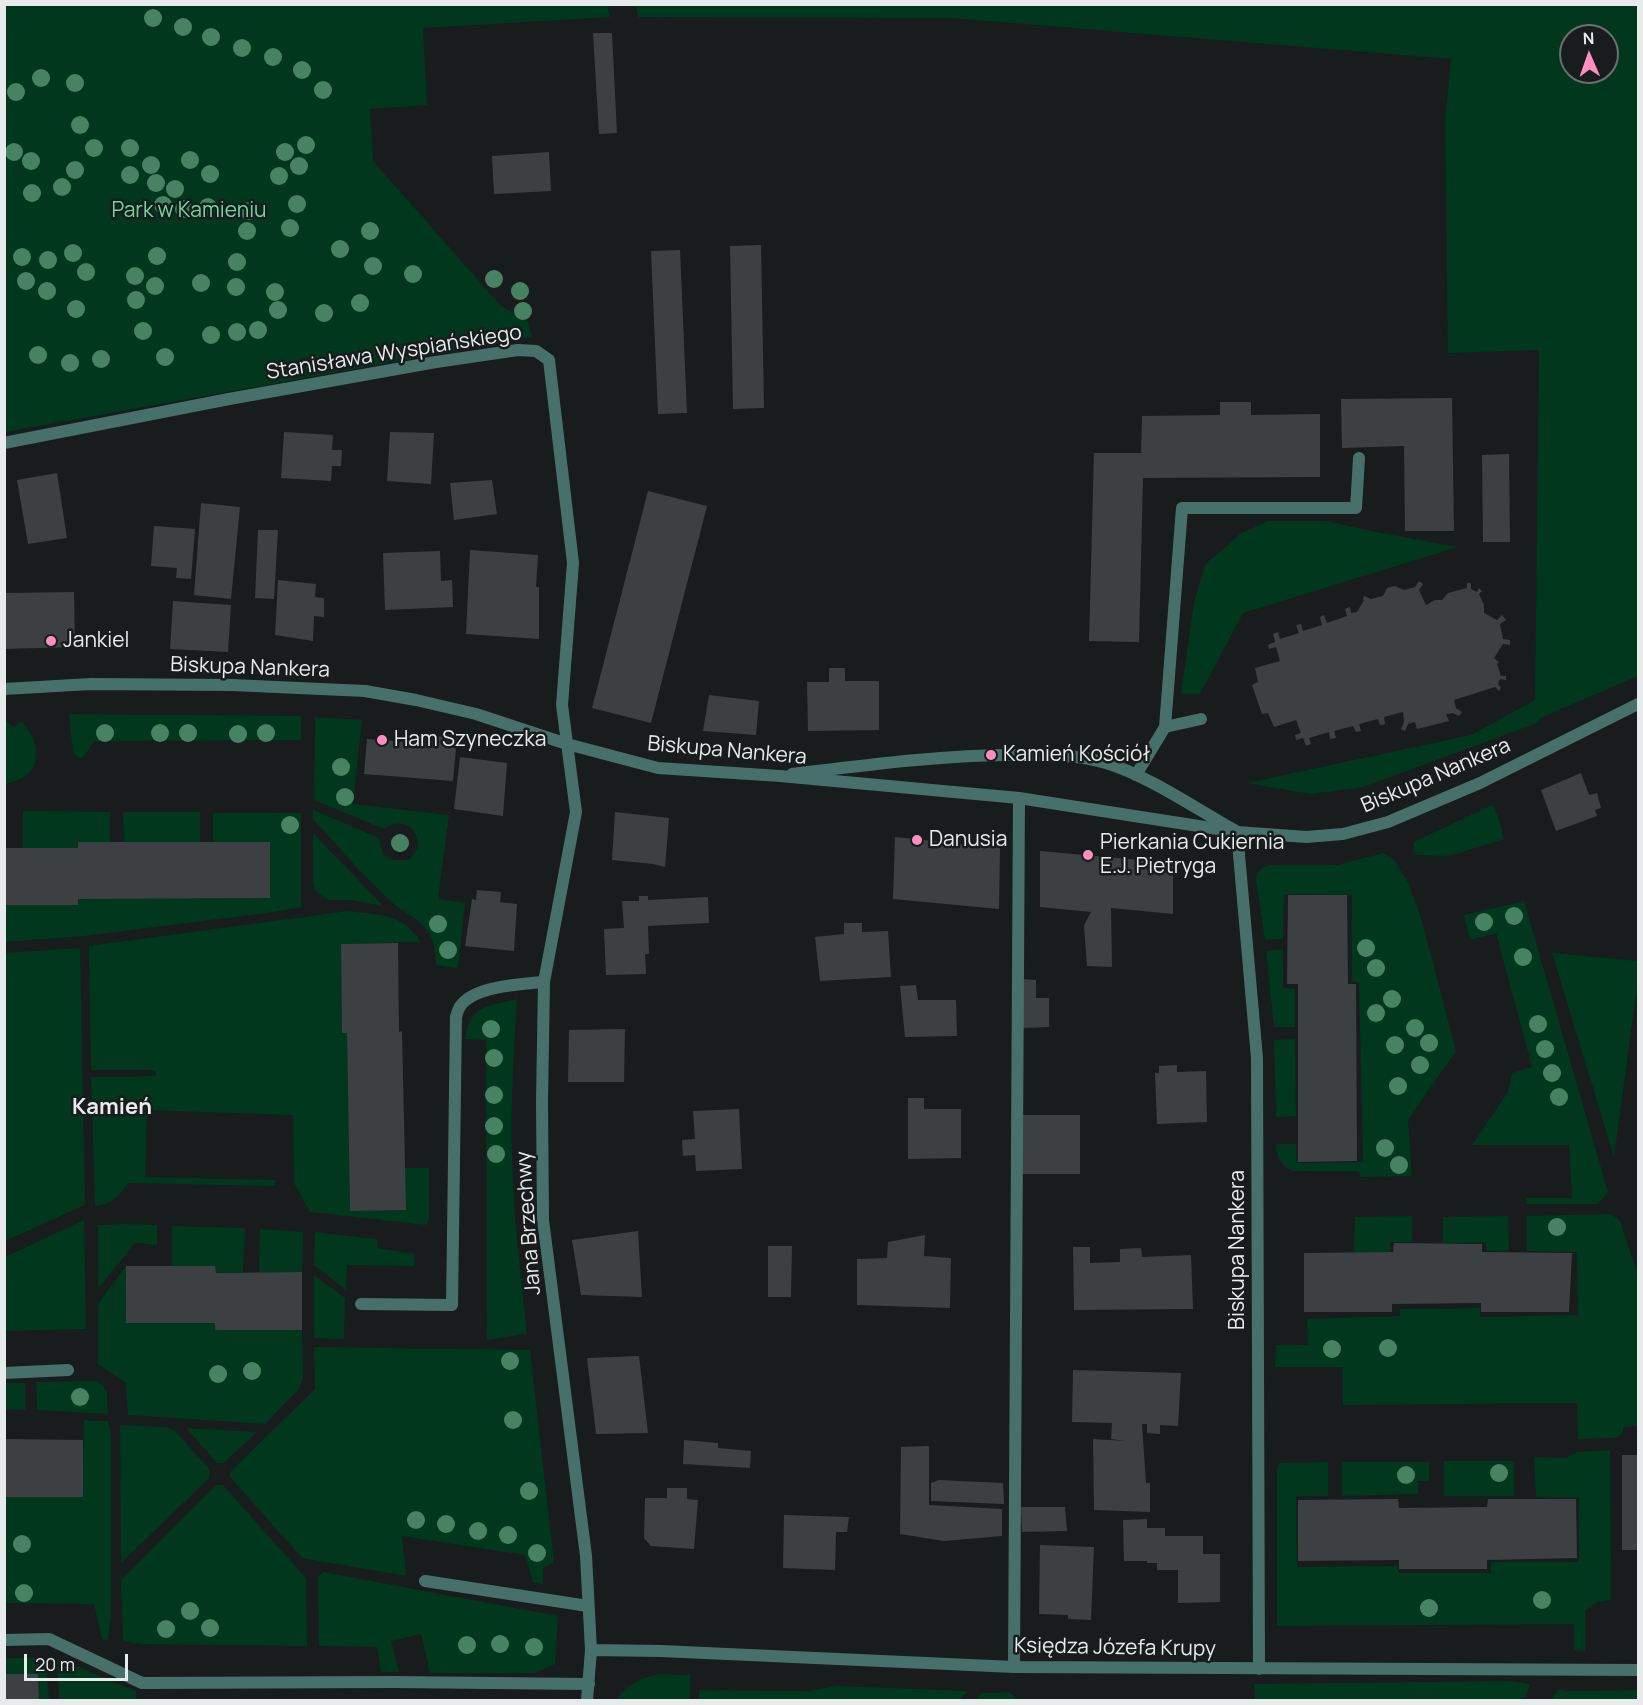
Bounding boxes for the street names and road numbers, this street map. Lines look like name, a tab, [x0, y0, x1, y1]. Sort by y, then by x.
street label: Stanisława Wyspiańskiego	[265, 320, 523, 386]
street label: Biskupa Nankera	[170, 653, 330, 683]
street label: Biskupa Nankera	[646, 731, 808, 771]
street label: Biskupa Nankera	[1358, 733, 1514, 819]
street label: Jana Brzechwy	[511, 1150, 547, 1296]
street label: Biskupa Nankera	[1225, 1170, 1251, 1330]
street label: Księdza Józefa Krupy	[1014, 1634, 1216, 1662]

